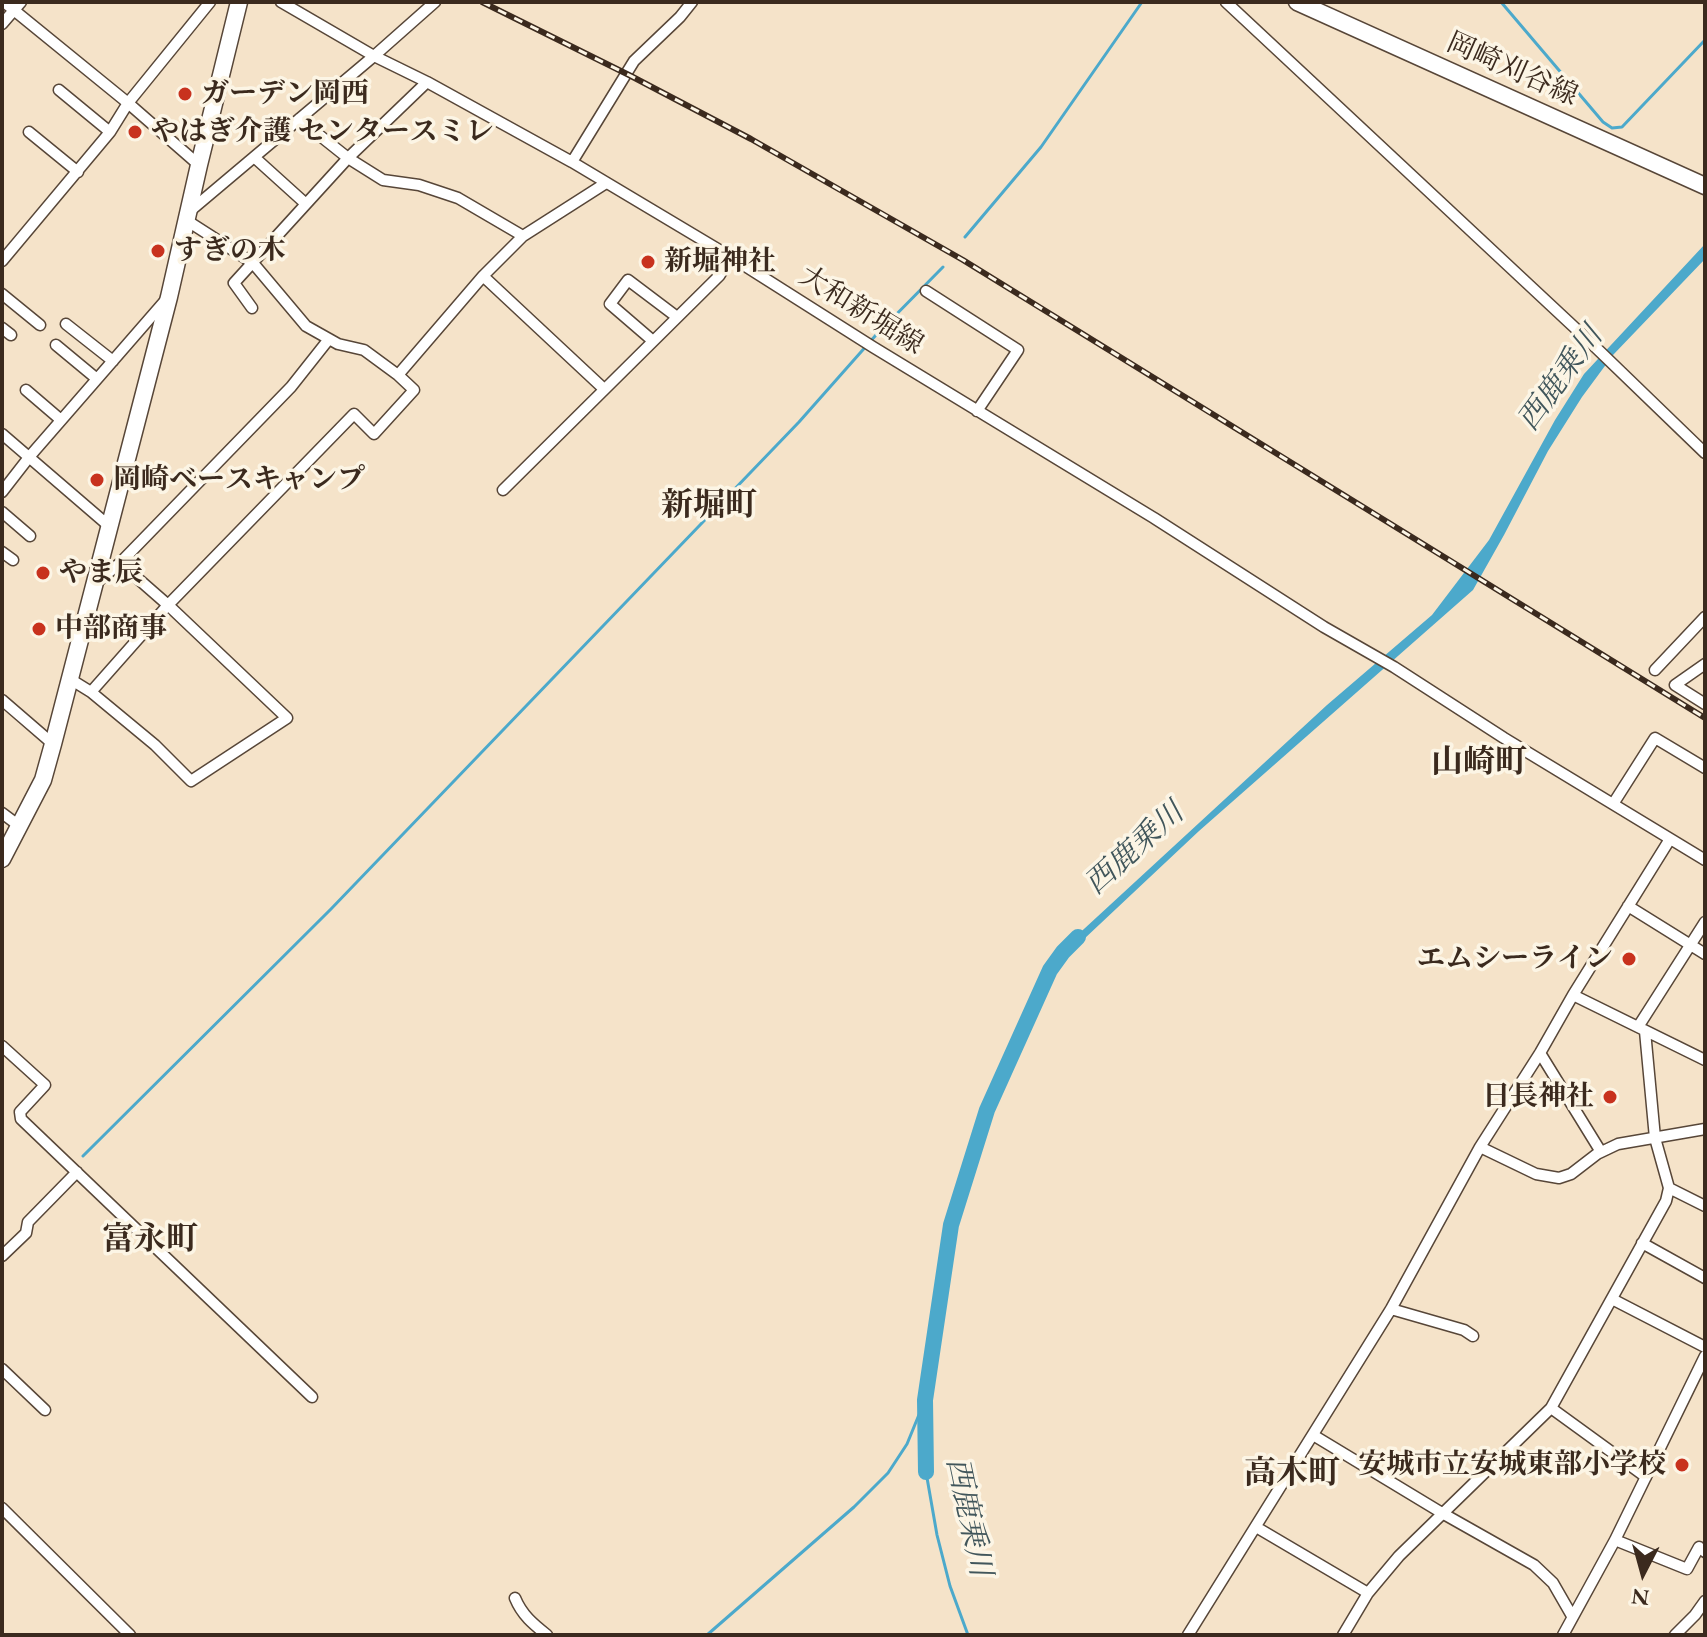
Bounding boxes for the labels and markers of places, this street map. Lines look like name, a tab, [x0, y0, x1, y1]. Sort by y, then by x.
place label: ガーデン岡西	[201, 77, 369, 111]
marker: ガーデン岡西	[176, 85, 194, 103]
place label: やはぎ介護 センタースミレ	[151, 115, 494, 149]
marker: やはぎ介護 センタースミレ	[126, 123, 144, 141]
place label: すぎの木	[174, 234, 286, 268]
marker: すぎの木	[149, 242, 167, 260]
place label: 新堀神社	[664, 245, 776, 279]
marker: 新堀神社	[639, 253, 657, 271]
place label: 岡崎ベースキャンプ	[113, 463, 365, 497]
marker: 岡崎ベースキャンプ	[88, 471, 106, 489]
place label: やま辰	[59, 556, 143, 590]
marker: やま辰	[34, 564, 52, 582]
place label: 中部商事	[55, 612, 167, 646]
marker: 中部商事	[30, 620, 48, 638]
place label: エムシーライン	[1417, 942, 1613, 976]
marker: エムシーライン	[1620, 950, 1638, 968]
place label: 日長神社	[1482, 1080, 1594, 1114]
marker: 日長神社	[1601, 1088, 1619, 1106]
place label: 安城市立安城東部小学校	[1358, 1448, 1666, 1482]
marker: 安城市立安城東部小学校	[1673, 1456, 1691, 1474]

